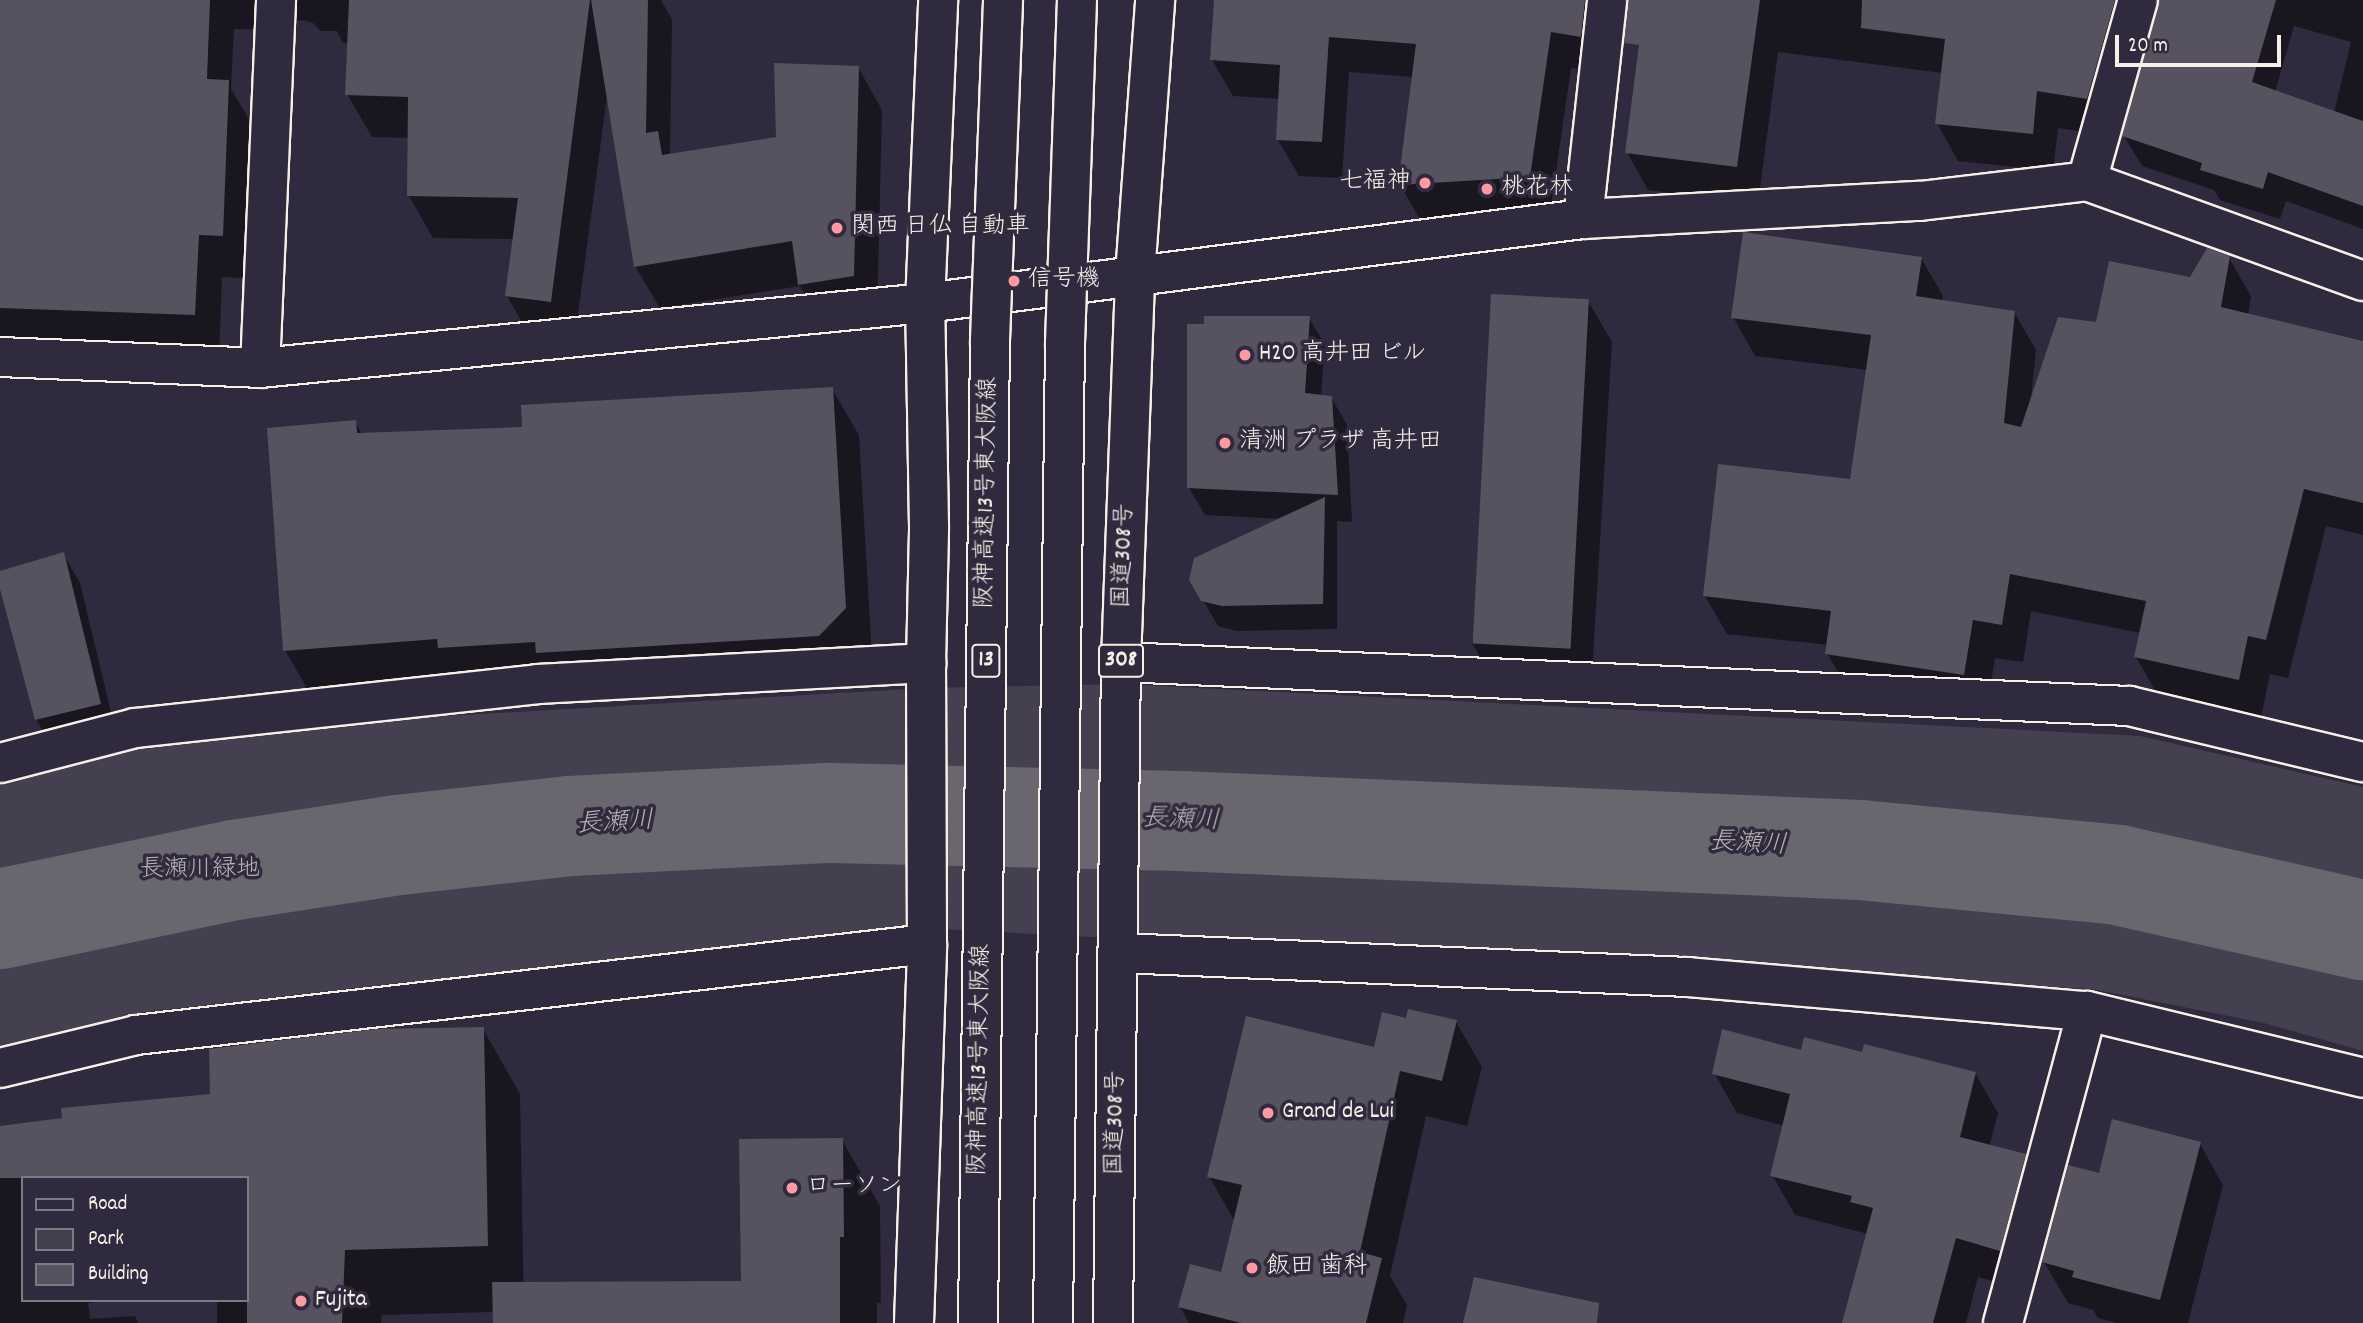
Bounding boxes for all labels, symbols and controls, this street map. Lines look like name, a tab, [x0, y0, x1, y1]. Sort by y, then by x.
scale bar	[2118, 21, 2284, 65]
text: 20 m	[2128, 32, 2168, 62]
place label: 七福神	[1339, 169, 1411, 197]
marker: 七福神	[1417, 175, 1433, 191]
place label: 桃花林	[1501, 175, 1573, 203]
marker: 桃花林	[1479, 181, 1495, 197]
place label: 関西 日仏 自動車	[851, 214, 1030, 242]
marker: 関西 日仏 自動車	[829, 220, 845, 236]
place label: 信号機	[1028, 267, 1100, 295]
marker: 信号機	[1006, 273, 1022, 289]
place label: H2O 高井田 ビル	[1259, 341, 1427, 369]
marker: H2O 高井田 ビル	[1237, 347, 1253, 363]
street label: 阪神高速13号東大阪線	[972, 377, 1004, 609]
place label: 清洲 プラザ 高井田	[1239, 429, 1442, 457]
marker: 清洲 プラザ 高井田	[1217, 435, 1233, 451]
street label: 国道308号	[1109, 503, 1141, 609]
road number: 13	[970, 642, 1002, 680]
road number: 308	[1096, 642, 1146, 680]
water label: 長瀬川	[1141, 804, 1221, 838]
water label: 長瀬川	[575, 806, 655, 842]
water label: 長瀬川	[1708, 827, 1788, 863]
park label: 長瀬川緑地	[140, 857, 260, 885]
street label: 阪神高速13号東大阪線	[965, 944, 997, 1176]
street label: 国道308号	[1102, 1070, 1132, 1176]
place label: Grand de Lui	[1282, 1099, 1394, 1127]
marker: Grand de Lui	[1260, 1105, 1276, 1121]
place label: ローソン	[806, 1174, 902, 1202]
legend	[21, 1176, 248, 1302]
marker: ローソン	[784, 1180, 800, 1196]
text: Road	[88, 1190, 127, 1220]
text: Park	[88, 1225, 124, 1255]
place label: 飯田 歯科	[1266, 1254, 1367, 1282]
text: Building	[88, 1260, 148, 1290]
marker: 飯田 歯科	[1244, 1260, 1260, 1276]
place label: Fujita	[315, 1287, 367, 1315]
marker: Fujita	[293, 1293, 309, 1309]

